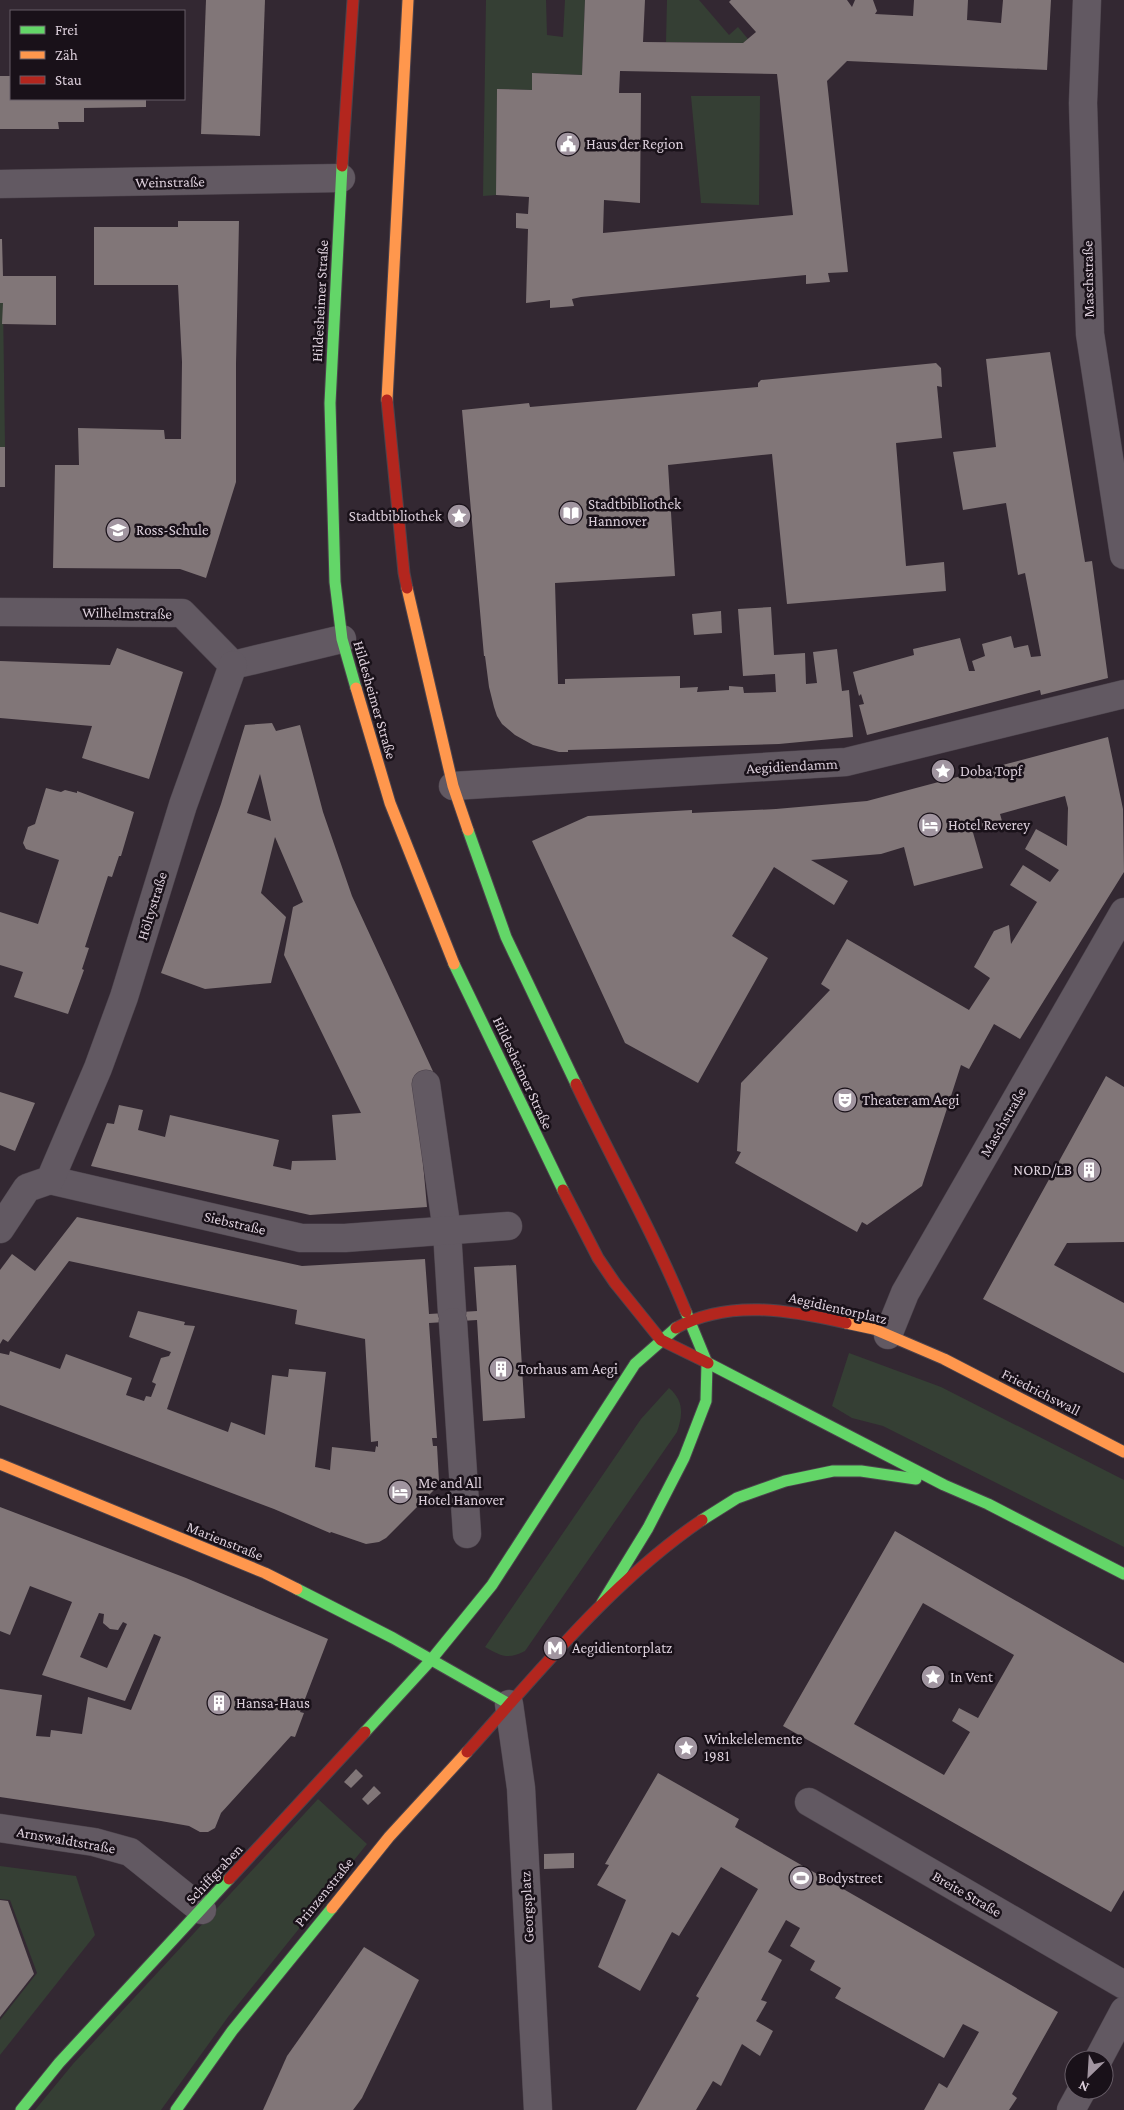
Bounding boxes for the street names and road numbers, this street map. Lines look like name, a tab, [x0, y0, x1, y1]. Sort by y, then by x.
street label: Weinstraße	[135, 173, 205, 191]
street label: Hildesheimer Straße	[309, 239, 331, 363]
street label: Maschstraße	[1079, 240, 1097, 318]
street label: Wilhelmstraße	[82, 604, 172, 622]
street label: Hildesheimer Straße	[350, 639, 400, 761]
street label: Aegidiendamm	[746, 756, 838, 777]
street label: Höltystraße	[134, 869, 171, 942]
street label: Hildesheimer Straße	[490, 1014, 556, 1132]
street label: Maschstraße	[977, 1084, 1029, 1159]
street label: Siebstraße	[203, 1208, 268, 1238]
street label: Aegidientorplatz	[787, 1289, 889, 1328]
street label: Friedrichswall	[999, 1365, 1083, 1419]
street label: Marienstraße	[184, 1518, 266, 1564]
street label: Arnswaldtstraße	[15, 1823, 117, 1857]
street label: Schiffgraben	[182, 1841, 246, 1908]
street label: Prinzenstraße	[291, 1854, 357, 1930]
street label: Breite Straße	[930, 1868, 1005, 1920]
street label: Georgsplatz	[517, 1871, 538, 1943]

